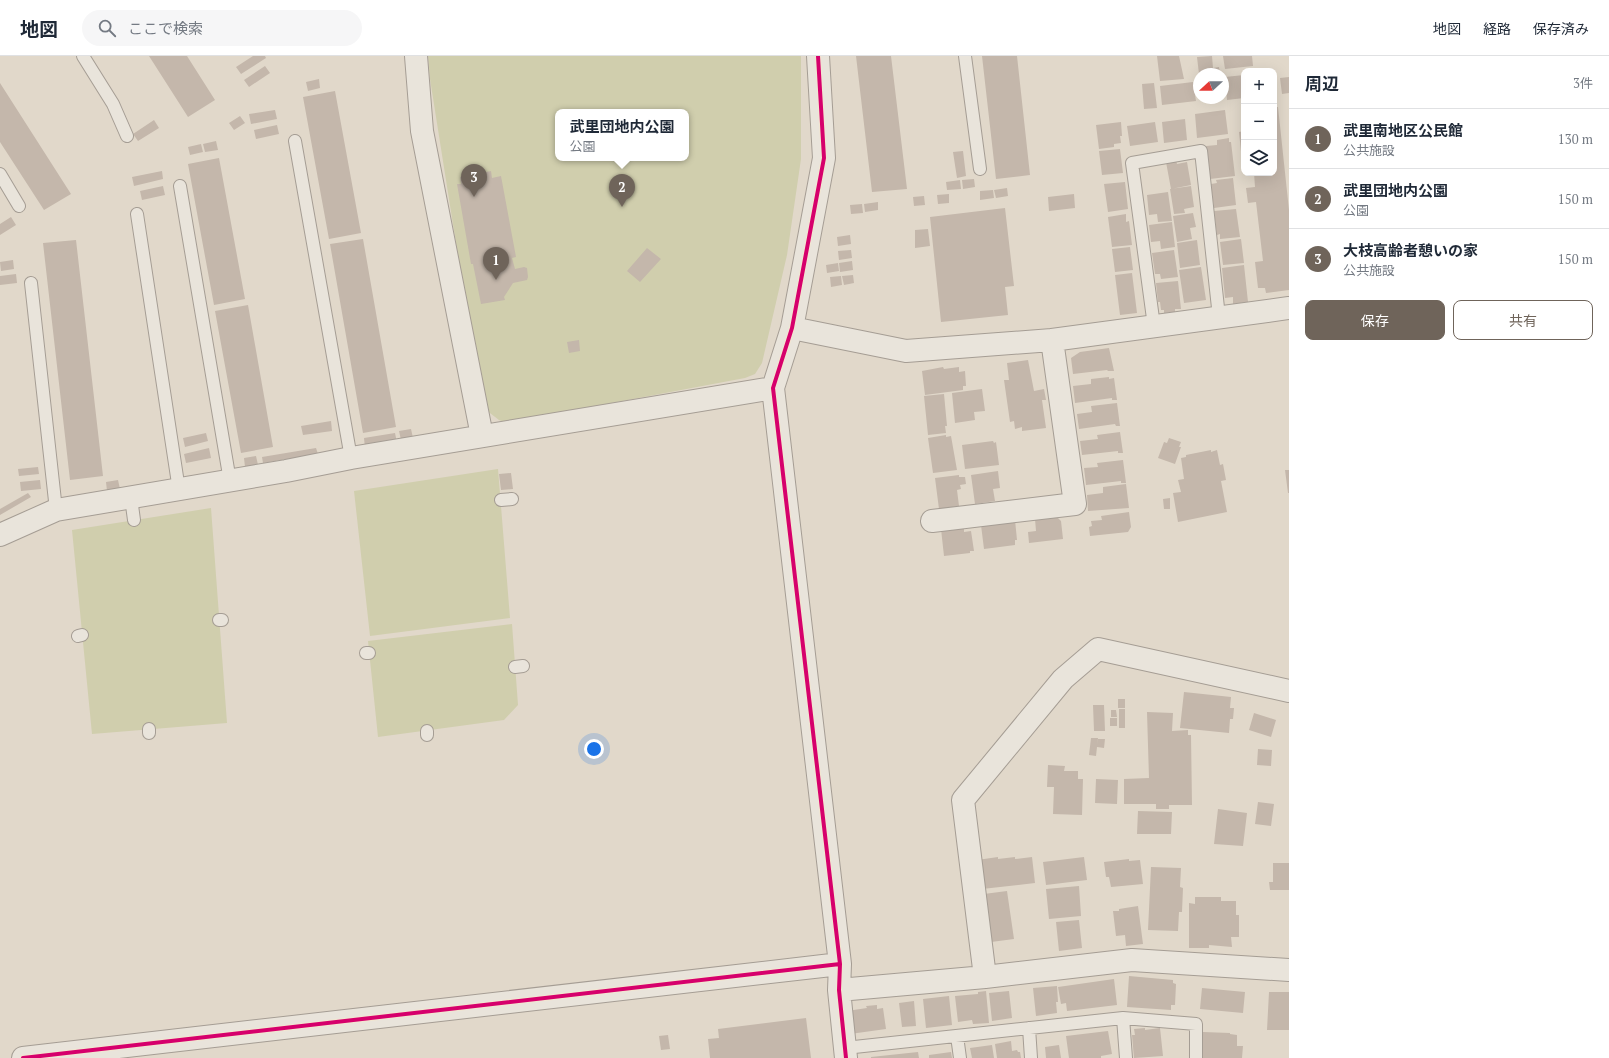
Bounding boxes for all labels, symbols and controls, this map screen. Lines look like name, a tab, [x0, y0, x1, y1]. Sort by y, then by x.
search box	[82, 10, 362, 46]
text: 地図	[20, 16, 58, 41]
icon: search	[96, 17, 118, 39]
text: ここで検索	[128, 18, 203, 38]
text: 地図	[1433, 19, 1461, 38]
text: 経路	[1483, 19, 1511, 38]
text: 保存済み	[1533, 19, 1589, 38]
north arrow	[1193, 68, 1229, 104]
map controls	[1241, 68, 1277, 176]
button: +	[1241, 68, 1277, 104]
text: 周辺	[1305, 72, 1339, 95]
text: 3件	[1573, 74, 1593, 92]
button: −	[1241, 104, 1277, 140]
popup	[555, 109, 689, 161]
text: 武里団地内公園	[569, 116, 675, 136]
text: 武里南地区公民館	[1343, 120, 1463, 140]
text: 1	[1314, 130, 1322, 148]
text: 130 m	[1558, 130, 1593, 148]
text: 公園	[569, 137, 596, 155]
button: layers	[1241, 140, 1277, 176]
text: 公共施設	[1343, 141, 1395, 159]
pin: 3	[461, 164, 487, 197]
pin: 2	[609, 174, 635, 207]
text: 武里団地内公園	[1343, 180, 1448, 200]
text: 2	[1314, 190, 1322, 208]
text: 150 m	[1558, 190, 1593, 208]
text: 公園	[1343, 201, 1369, 219]
text: 大枝高齢者憩いの家	[1343, 240, 1478, 260]
pin: 1	[483, 247, 509, 280]
text: 3	[1314, 250, 1322, 268]
text: 150 m	[1558, 250, 1593, 268]
text: 公共施設	[1343, 261, 1395, 279]
button: 保存	[1305, 300, 1445, 340]
button: 共有	[1453, 300, 1593, 340]
your location	[584, 739, 604, 759]

